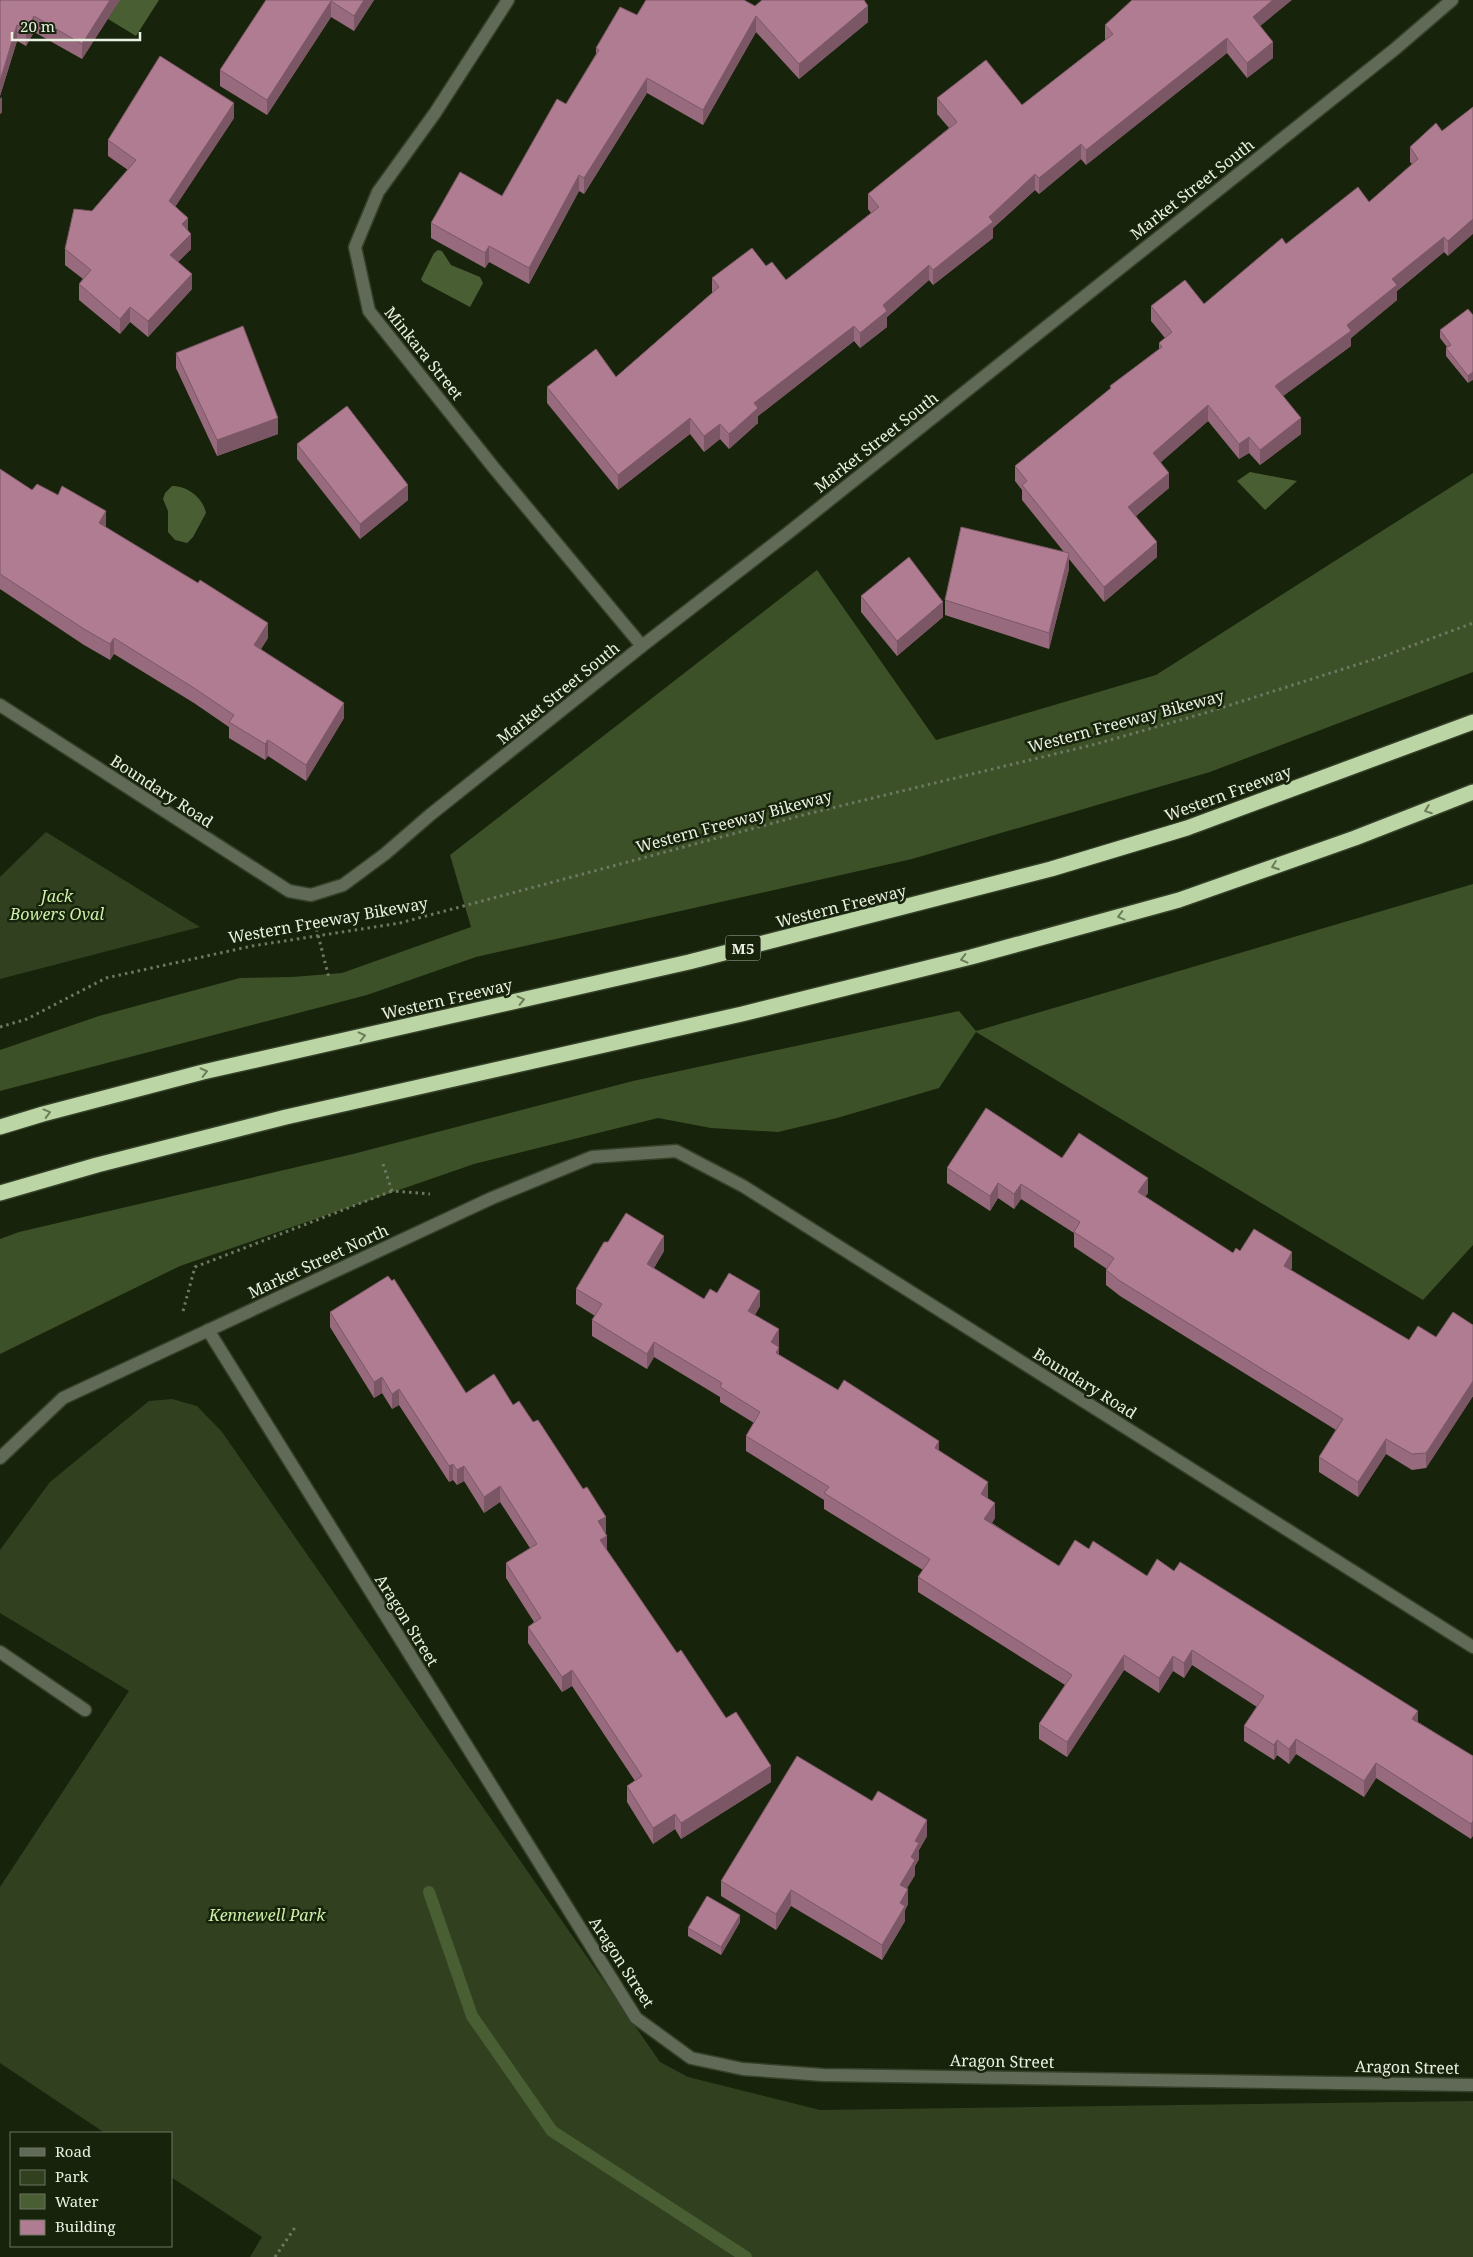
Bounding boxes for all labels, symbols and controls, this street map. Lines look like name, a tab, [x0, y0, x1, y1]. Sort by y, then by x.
scale bar	[12, 10, 140, 42]
text: 20 m	[20, 16, 55, 36]
street label: Market Street South	[1125, 134, 1259, 244]
street label: Minkara Street	[380, 302, 469, 404]
street label: Market Street South	[809, 387, 943, 497]
street label: Market Street South	[492, 637, 624, 749]
street label: Western Freeway Bikeway	[1025, 684, 1227, 758]
street label: Boundary Road	[106, 750, 218, 833]
street label: Western Freeway	[1162, 760, 1295, 826]
street label: Western Freeway Bikeway	[633, 784, 835, 858]
one-way arrow	[1424, 804, 1432, 814]
one-way arrow	[1271, 860, 1280, 870]
street label: Western Freeway	[774, 879, 909, 933]
park label: Jack Bowers Oval	[9, 885, 104, 925]
street label: Western Freeway Bikeway	[226, 891, 430, 948]
one-way arrow	[1116, 910, 1125, 921]
road number: M5	[726, 936, 760, 960]
one-way arrow	[959, 953, 968, 964]
street label: Western Freeway	[380, 973, 515, 1025]
one-way arrow	[516, 995, 525, 1006]
one-way arrow	[358, 1031, 367, 1042]
one-way arrow	[199, 1067, 208, 1078]
one-way arrow	[42, 1108, 51, 1119]
street label: Market Street North	[244, 1219, 392, 1303]
street label: Boundary Road	[1029, 1342, 1141, 1424]
street label: Aragon Street	[370, 1570, 444, 1670]
park label: Kennewell Park	[208, 1904, 326, 1926]
street label: Aragon Street	[584, 1912, 660, 2012]
street label: Aragon Street	[950, 2049, 1055, 2073]
street label: Aragon Street	[1355, 2055, 1460, 2079]
legend	[10, 2132, 172, 2247]
text: Road	[55, 2141, 91, 2161]
text: Park	[55, 2166, 89, 2186]
text: Water	[55, 2191, 98, 2211]
text: Building	[55, 2216, 116, 2236]

